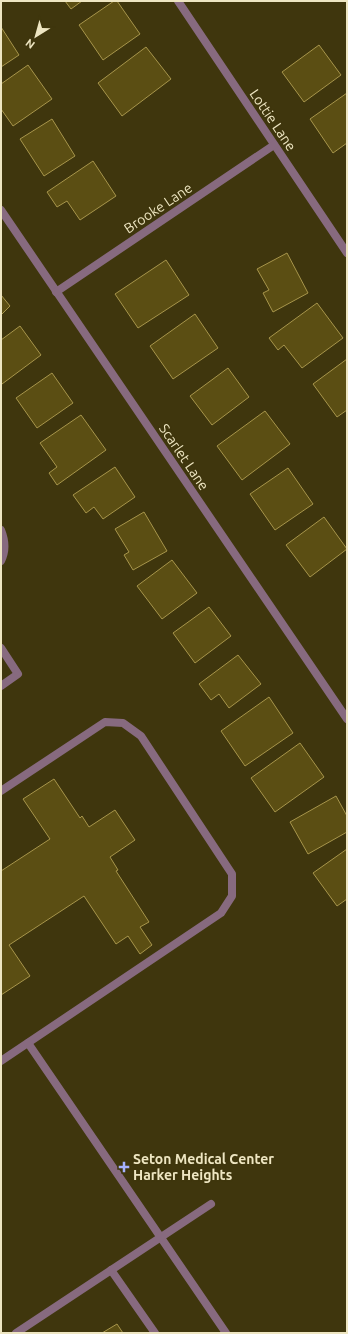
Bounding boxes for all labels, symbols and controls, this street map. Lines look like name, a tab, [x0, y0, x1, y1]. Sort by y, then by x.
north arrow	[16, 16, 56, 56]
text: N	[23, 37, 37, 51]
street label: Lottie Lane	[247, 86, 299, 154]
street label: Brooke Lane	[121, 179, 195, 237]
street label: Scarlet Lane	[156, 421, 212, 493]
place label: Seton Medical Center Harker Heights	[133, 1151, 274, 1183]
marker: Seton Medical Center Harker Heights	[118, 1161, 130, 1173]

